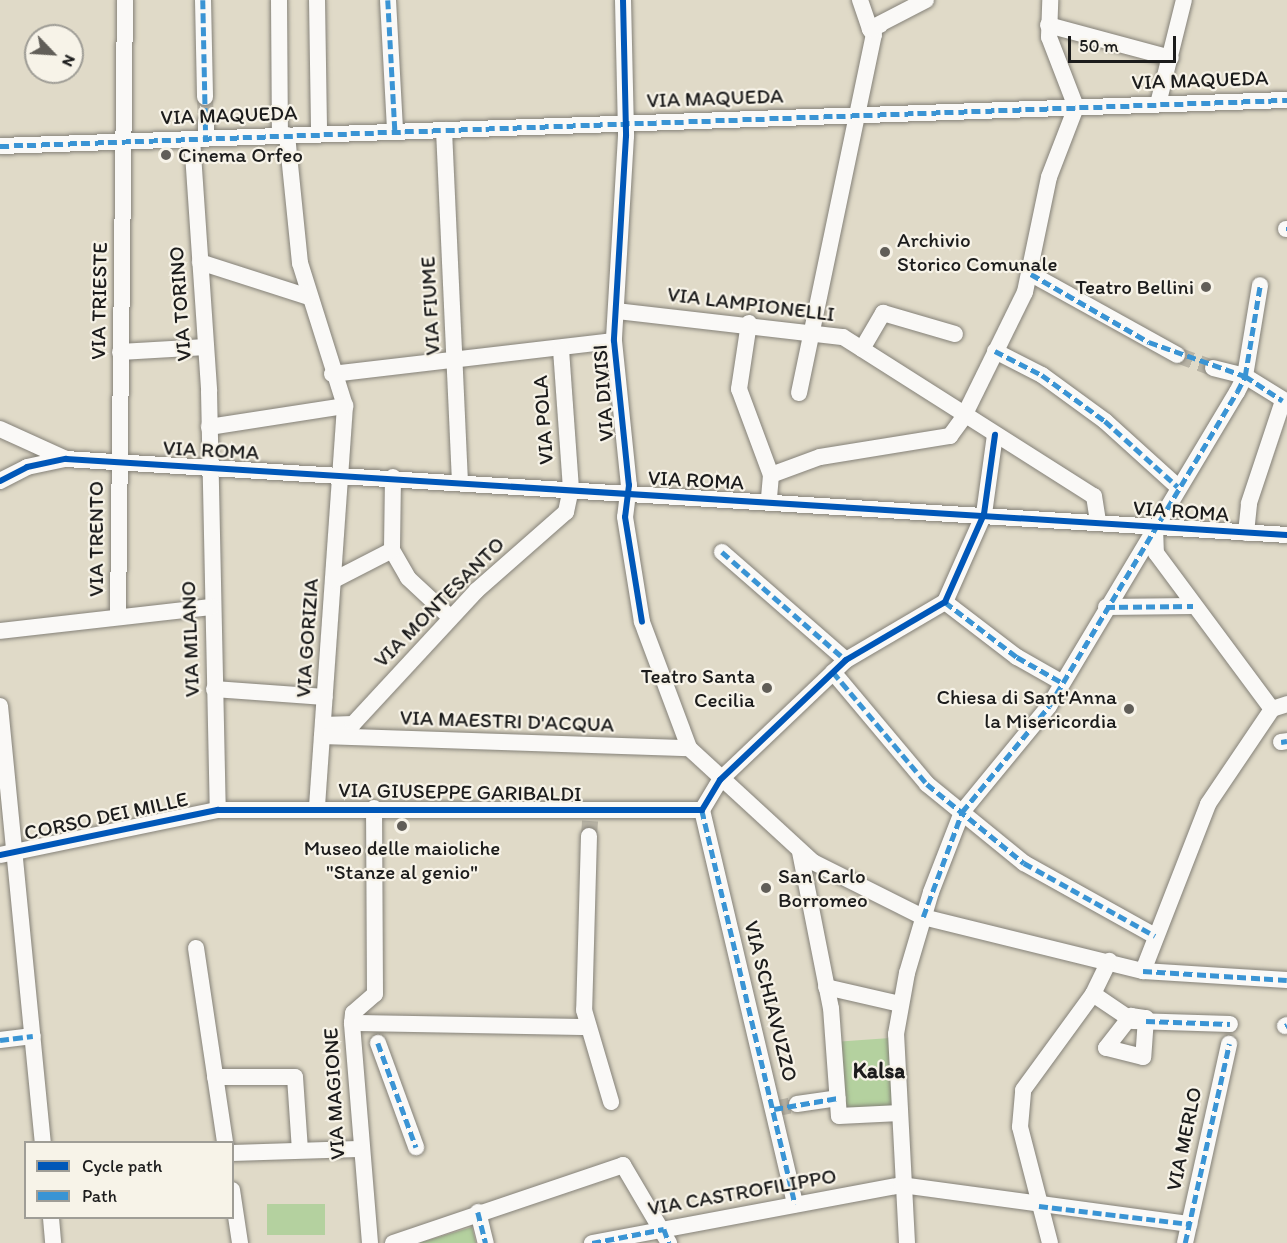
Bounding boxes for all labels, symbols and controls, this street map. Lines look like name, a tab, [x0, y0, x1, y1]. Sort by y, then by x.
north arrow	[24, 24, 84, 84]
scale bar	[1071, 24, 1179, 62]
text: 50 m	[1079, 35, 1119, 57]
text: N	[58, 52, 80, 70]
street label: VIA MAQUEDA	[1131, 65, 1269, 95]
street label: VIA MAQUEDA	[646, 83, 784, 113]
street label: VIA MAQUEDA	[160, 100, 298, 130]
place label: Cinema Orfeo	[178, 142, 303, 168]
marker: Cinema Orfeo	[159, 148, 173, 162]
place label: Archivio Storico Comunale	[897, 227, 1057, 277]
street label: VIA TRIESTE	[85, 242, 113, 360]
marker: Archivio Storico Comunale	[878, 245, 892, 259]
street label: VIA TORINO	[163, 247, 197, 361]
street label: VIA FIUME	[415, 256, 445, 356]
place label: Teatro Bellini	[1075, 274, 1194, 300]
marker: Teatro Bellini	[1199, 280, 1213, 294]
street label: VIA LAMPIONELLI	[668, 281, 834, 327]
street label: VIA DIVISI	[587, 343, 619, 443]
street label: VIA POLA	[527, 374, 559, 466]
street label: VIA ROMA	[162, 435, 260, 465]
street label: VIA ROMA	[647, 465, 745, 495]
street label: VIA TRENTO	[83, 481, 109, 597]
street label: VIA ROMA	[1132, 495, 1230, 527]
street label: VIA MONTESANTO	[368, 531, 510, 673]
street label: VIA GORIZIA	[290, 577, 324, 699]
street label: VIA MILANO	[175, 581, 205, 697]
place label: Teatro Santa Cecilia	[641, 663, 755, 713]
marker: Teatro Santa Cecilia	[760, 681, 774, 695]
place label: Chiesa di Sant'Anna la Misericordia	[936, 684, 1117, 734]
marker: Chiesa di Sant'Anna la Misericordia	[1122, 702, 1136, 716]
street label: VIA MAESTRI D'ACQUA	[399, 705, 615, 737]
street label: VIA GIUSEPPE GARIBALDI	[338, 777, 582, 807]
street label: CORSO DEI MILLE	[22, 786, 190, 846]
marker: Museo delle maioliche "Stanze al genio"	[395, 819, 409, 833]
place label: Museo delle maioliche "Stanze al genio"	[303, 835, 501, 885]
place label: San Carlo Borromeo	[778, 863, 868, 913]
marker: San Carlo Borromeo	[759, 881, 773, 895]
street label: VIA SCHIAVUZZO	[739, 918, 803, 1084]
street label: VIA MAGIONE	[318, 1029, 350, 1159]
district label: Kalsa	[853, 1058, 905, 1084]
street label: VIA MERLO	[1161, 1085, 1207, 1193]
legend	[24, 1141, 234, 1219]
text: Cycle path	[82, 1155, 162, 1177]
street label: VIA CASTROFILIPPO	[645, 1163, 839, 1221]
text: Path	[82, 1185, 117, 1207]

